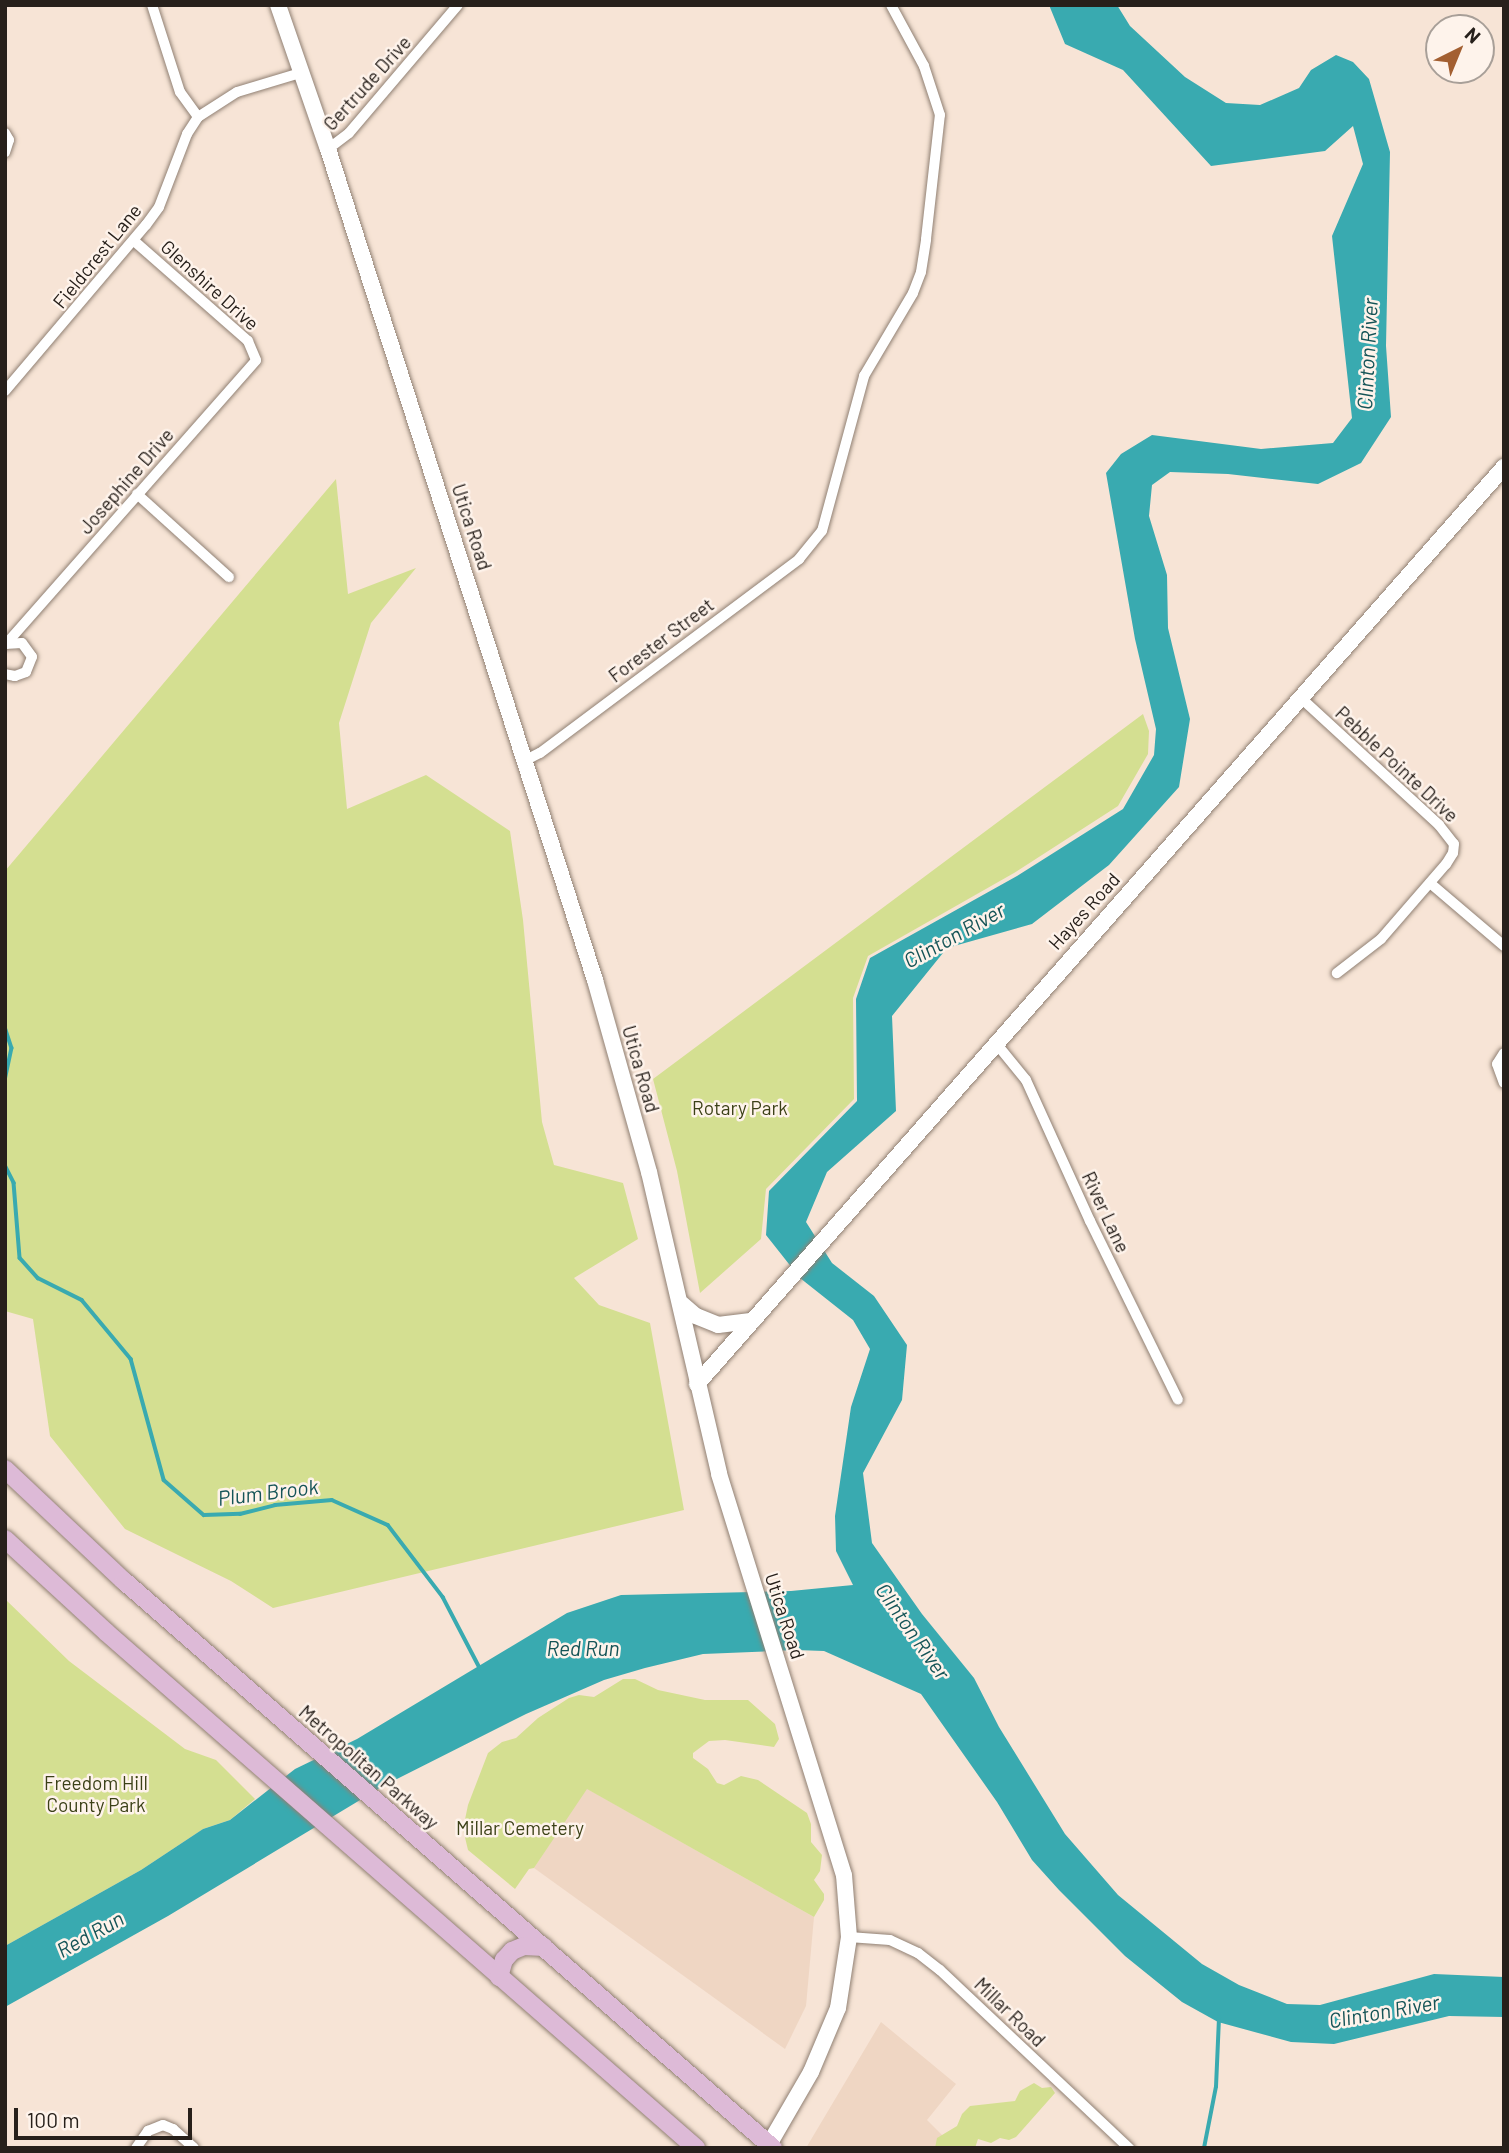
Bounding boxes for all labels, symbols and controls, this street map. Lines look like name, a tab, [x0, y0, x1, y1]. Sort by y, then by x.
north arrow	[1425, 14, 1495, 84]
text: N	[1461, 22, 1486, 47]
street label: Gertrude Drive	[319, 31, 415, 135]
street label: Fieldcrest Lane	[48, 199, 146, 313]
street label: Glenshire Drive	[156, 235, 264, 335]
water label: Clinton River	[1351, 298, 1383, 410]
street label: Josephine Drive	[74, 424, 178, 538]
street label: Utica Road	[447, 481, 497, 573]
street label: Forester Street	[604, 593, 718, 687]
street label: Pebble Pointe Drive	[1331, 701, 1463, 827]
street label: Hayes Road	[1044, 868, 1124, 954]
water label: Clinton River	[899, 897, 1009, 973]
street label: Utica Road	[618, 1023, 664, 1115]
park label: Rotary Park	[692, 1097, 788, 1119]
street label: River Lane	[1077, 1168, 1135, 1256]
water label: Plum Brook	[216, 1473, 320, 1511]
street label: Utica Road	[760, 1570, 810, 1662]
water label: Clinton River	[871, 1578, 955, 1684]
water label: Red Run	[547, 1635, 619, 1661]
street label: Metropolitan Parkway	[295, 1700, 443, 1834]
park label: Freedom Hill County Park	[44, 1772, 148, 1816]
park label: Millar Cemetery	[456, 1817, 584, 1839]
water label: Red Run	[52, 1905, 128, 1963]
street label: Millar Road	[970, 1973, 1050, 2051]
water label: Clinton River	[1327, 1989, 1441, 2033]
scale bar	[18, 2094, 196, 2138]
text: 100 m	[27, 2107, 80, 2132]

